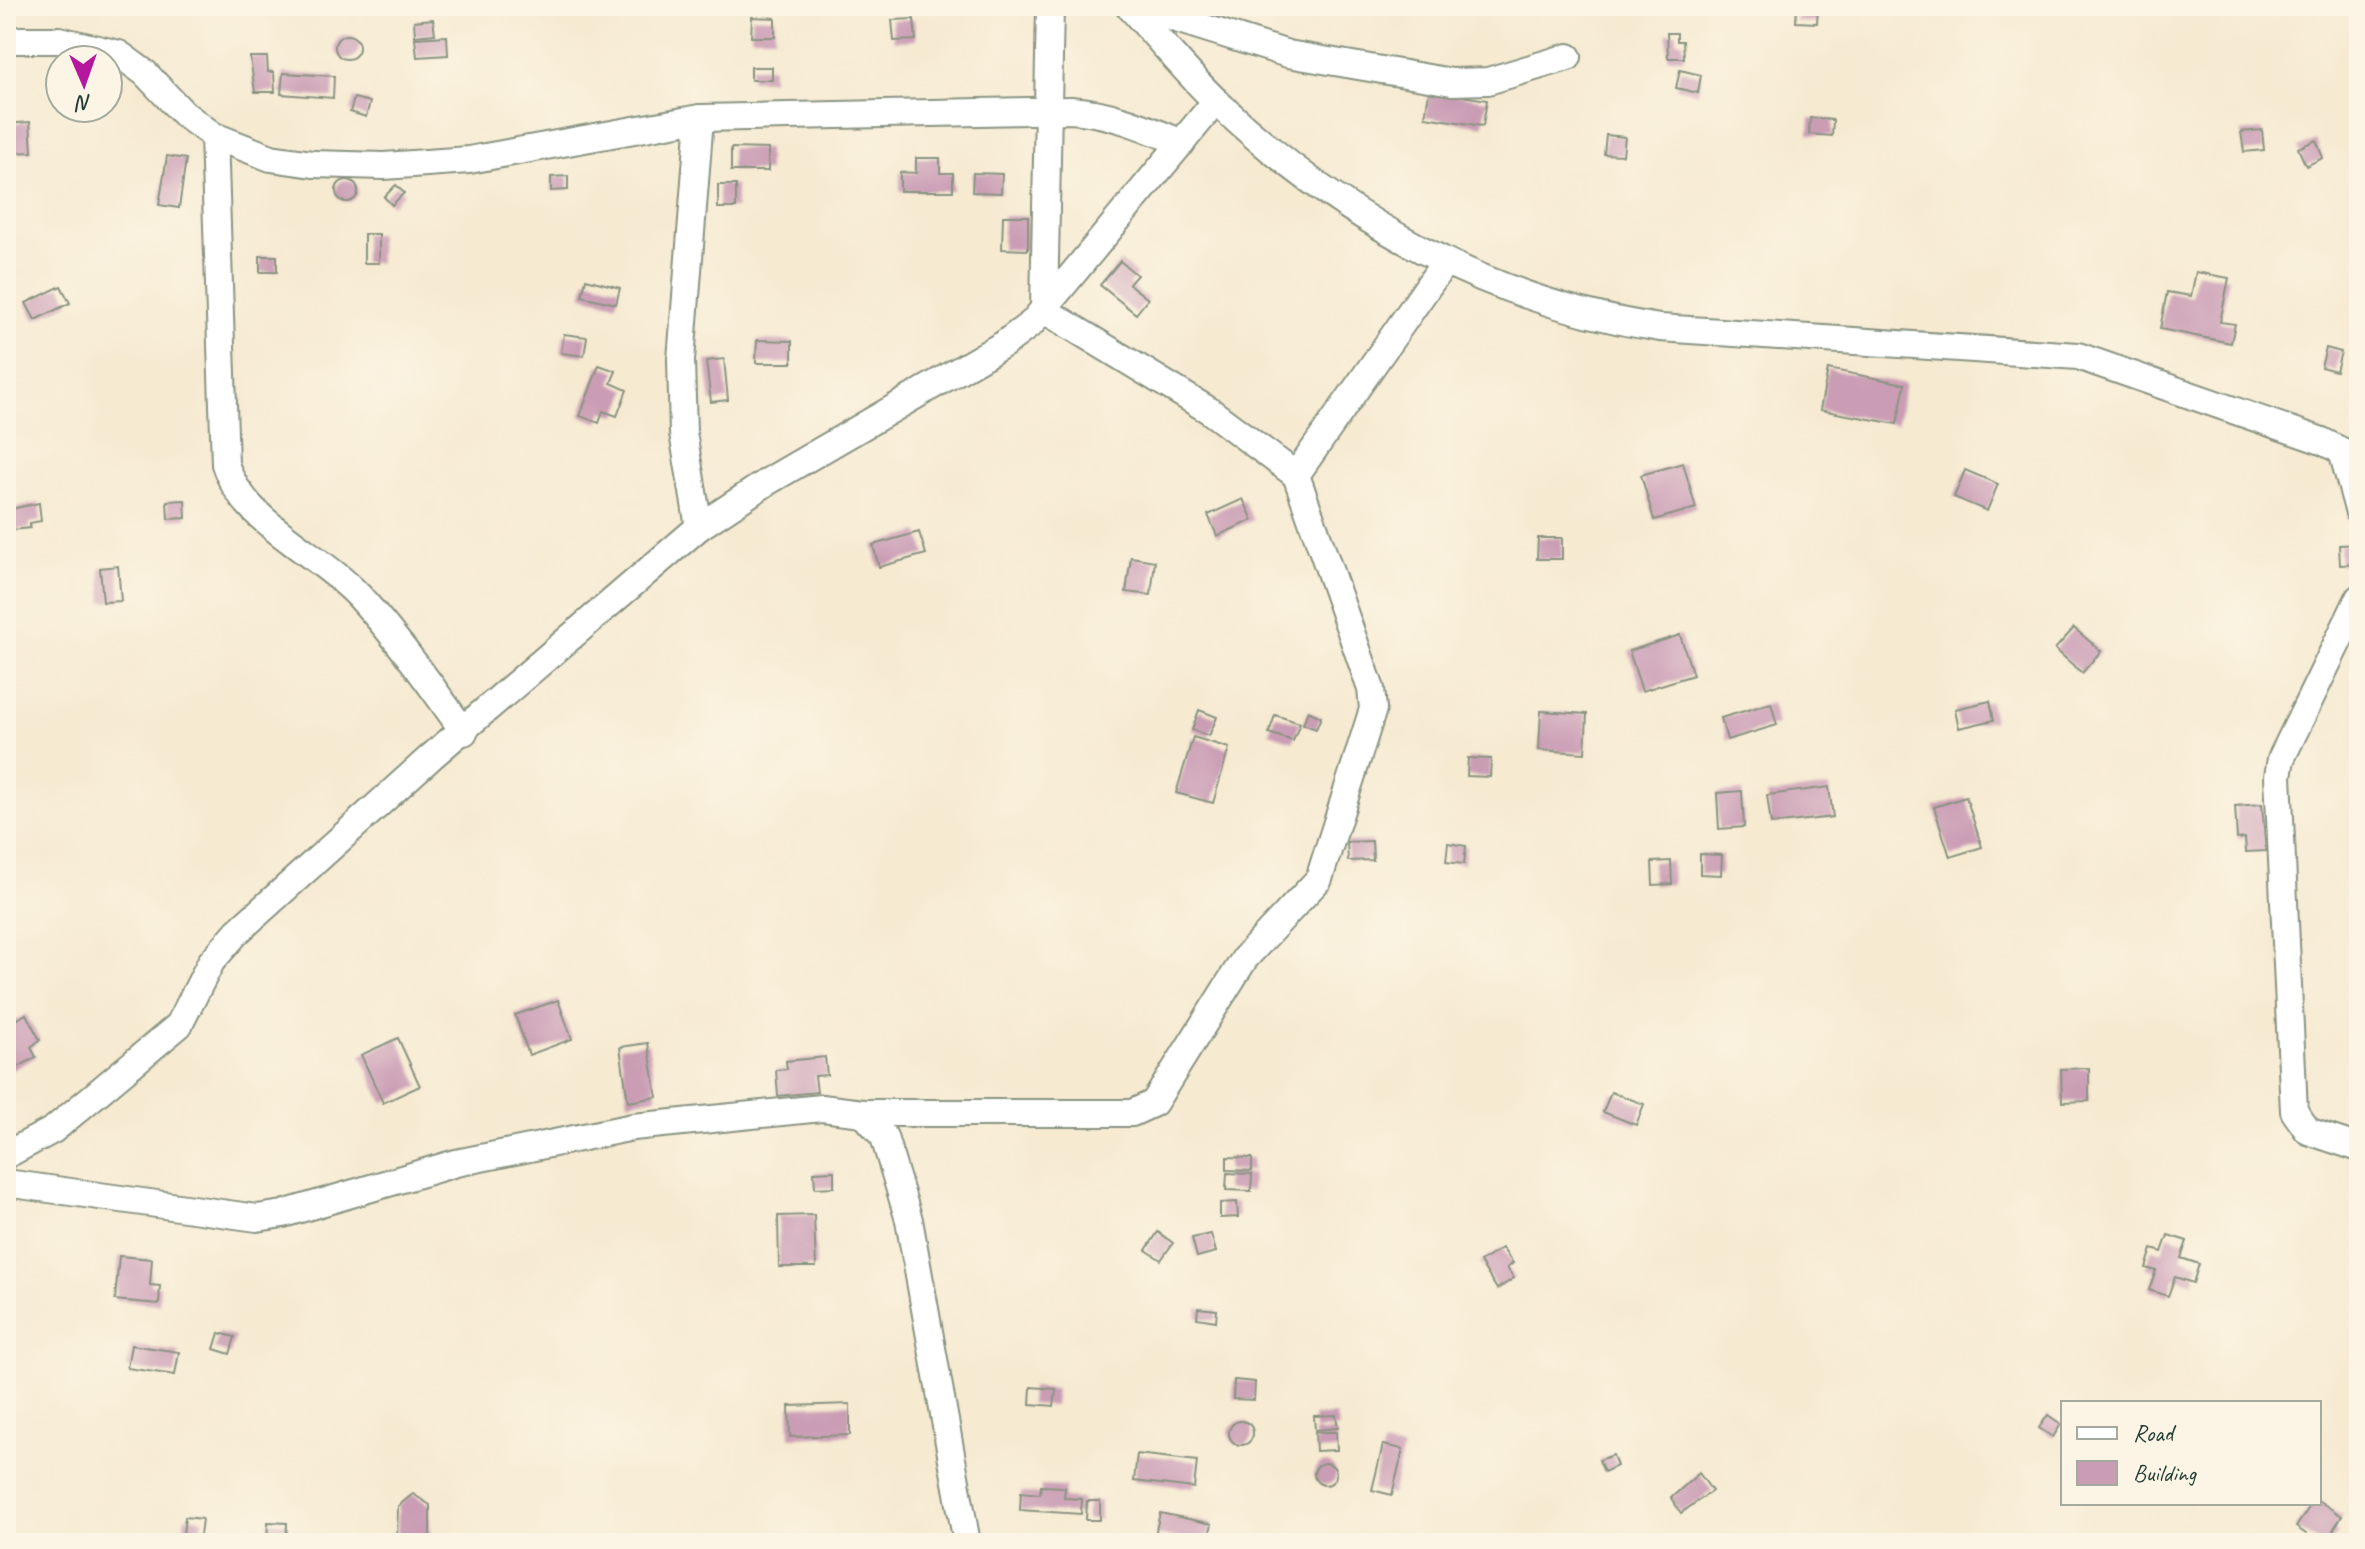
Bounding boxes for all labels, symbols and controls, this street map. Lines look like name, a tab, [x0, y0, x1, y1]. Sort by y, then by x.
north arrow	[44, 44, 124, 124]
text: N	[74, 89, 92, 117]
legend	[2061, 1401, 2321, 1505]
text: Road	[2133, 1418, 2177, 1448]
text: Building	[2133, 1458, 2198, 1488]

